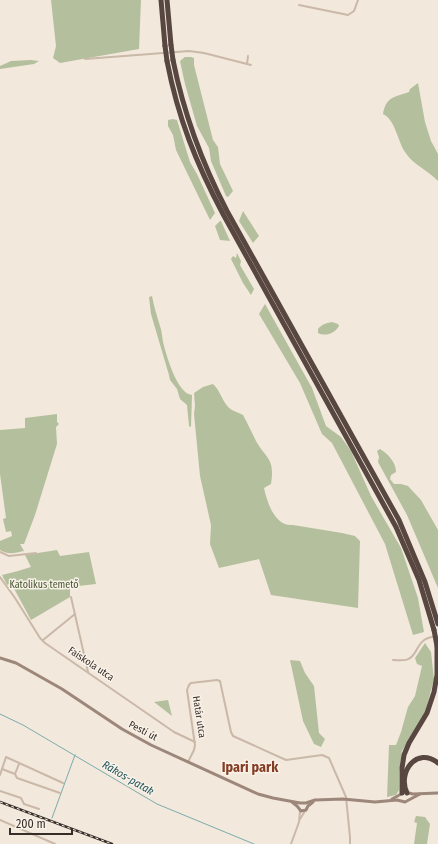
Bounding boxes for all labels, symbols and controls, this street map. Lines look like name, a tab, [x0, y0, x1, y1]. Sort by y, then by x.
park label: Katolikus temető	[9, 578, 79, 591]
street label: Faiskola utca	[66, 644, 116, 684]
street label: Határ utca	[190, 695, 208, 739]
street label: Pesti út	[127, 718, 161, 744]
water label: Rákos-patak	[100, 758, 157, 798]
district label: Ipari park	[222, 759, 279, 776]
scale bar	[10, 810, 72, 836]
text: 200 m	[16, 817, 46, 831]

